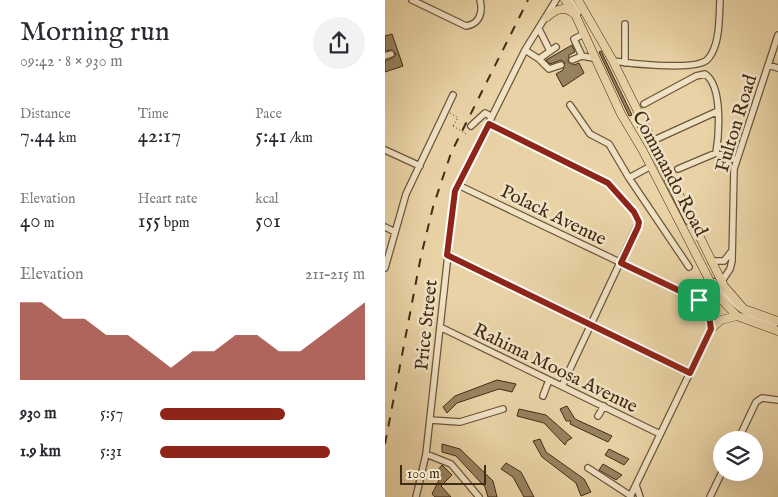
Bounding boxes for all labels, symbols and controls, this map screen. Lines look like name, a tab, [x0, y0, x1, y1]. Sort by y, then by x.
text: Morning run	[20, 15, 170, 50]
button: share	[313, 17, 365, 69]
text: 09:42 · 8 × 930 m	[20, 52, 122, 72]
street label: Fulton Road	[711, 71, 763, 175]
text: Distance	[20, 105, 71, 123]
text: Time	[138, 105, 169, 123]
text: Pace	[255, 105, 282, 123]
street label: Commando Road	[626, 107, 713, 242]
text: 7.44	[20, 123, 55, 150]
text: 42:17	[138, 123, 181, 150]
text: 5:41	[255, 123, 287, 150]
text: km	[55, 129, 76, 147]
text: /km	[287, 129, 313, 147]
street label: Polack Avenue	[496, 180, 610, 252]
text: Elevation	[20, 190, 76, 208]
text: Heart rate	[138, 190, 197, 208]
text: kcal	[255, 190, 279, 208]
text: 40	[20, 208, 41, 235]
text: 155	[138, 208, 161, 235]
text: 501	[255, 208, 281, 235]
text: m	[41, 214, 55, 232]
text: bpm	[161, 214, 190, 232]
text: Elevation	[20, 265, 83, 285]
text: 211–215 m	[305, 265, 365, 285]
street label: Price Street	[410, 278, 444, 372]
pin	[678, 279, 720, 321]
icon: arrive	[685, 286, 713, 314]
street label: Rahima Moosa Avenue	[469, 319, 642, 419]
text: 930 m	[20, 404, 57, 424]
text: 5:57	[100, 404, 123, 424]
map controls	[713, 431, 763, 481]
button: layers	[713, 431, 763, 481]
text: 1.9 km	[20, 442, 61, 462]
text: 5:31	[100, 442, 122, 462]
scale bar	[400, 462, 486, 485]
text: 100 m	[407, 465, 440, 483]

